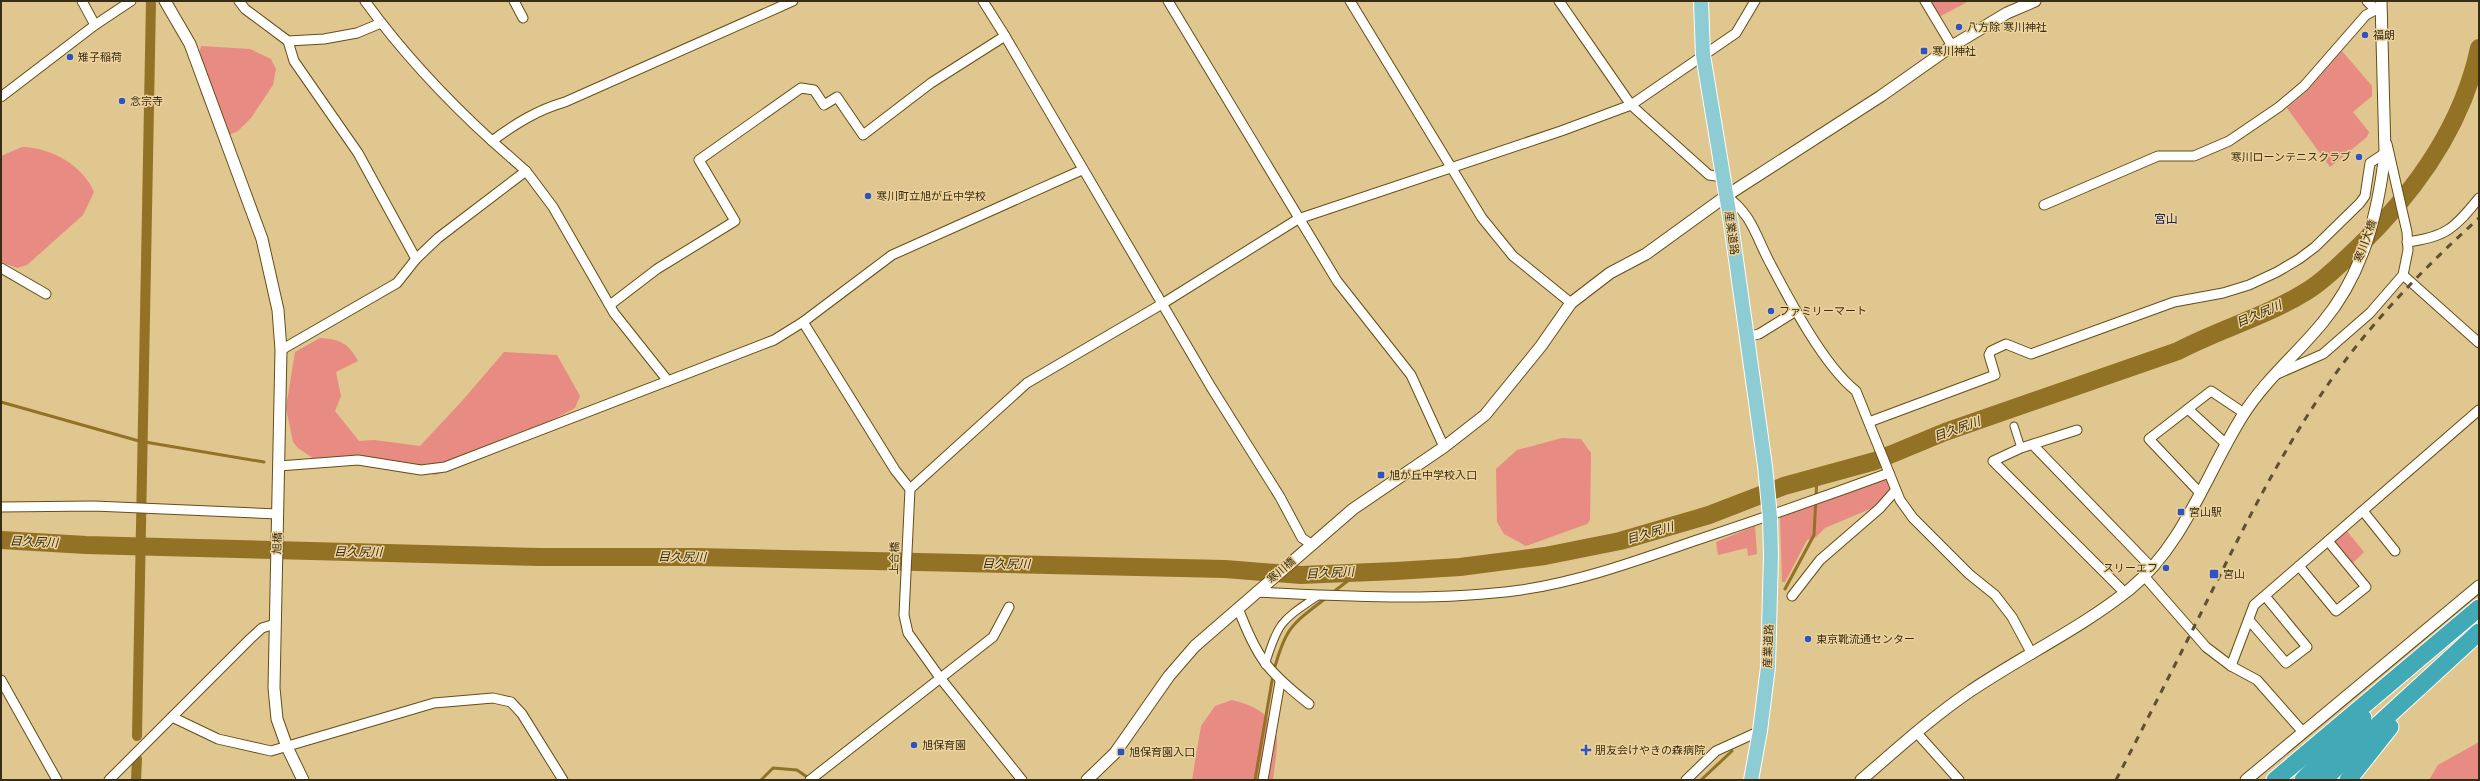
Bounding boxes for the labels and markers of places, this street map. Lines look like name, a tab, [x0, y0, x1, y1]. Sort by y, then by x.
place label: 八方除 寒川神社	[1967, 20, 2047, 34]
marker: 八方除 寒川神社	[1954, 22, 1964, 32]
place label: 福朗	[2373, 28, 2395, 42]
marker: 福朗	[2360, 30, 2370, 40]
place label: 寒川神社	[1932, 44, 1976, 58]
marker: 寒川神社	[1919, 46, 1929, 56]
place label: 雉子稲荷	[78, 50, 122, 64]
marker: 雉子稲荷	[65, 52, 75, 62]
place label: 念宗寺	[130, 94, 163, 108]
marker: 念宗寺	[117, 96, 127, 106]
place label: 寒川ローンテニスクラブ	[2231, 150, 2351, 164]
marker: 寒川ローンテニスクラブ	[2354, 152, 2364, 162]
place label: 寒川町立旭が丘中学校	[876, 189, 986, 203]
marker: 寒川町立旭が丘中学校	[863, 191, 873, 201]
place label: ファミリーマート	[1779, 304, 1867, 318]
marker: ファミリーマート	[1766, 306, 1776, 316]
place label: 旭が丘中学校入口	[1389, 468, 1477, 482]
marker: 旭が丘中学校入口	[1376, 470, 1386, 480]
place label: 宮山駅	[2189, 505, 2222, 519]
marker: 宮山駅	[2176, 507, 2186, 517]
place label: スリーエフ	[2103, 561, 2158, 575]
marker: スリーエフ	[2161, 563, 2171, 573]
place label: 宮山	[2223, 567, 2245, 581]
marker: 宮山	[2208, 568, 2220, 580]
place label: 東京靴流通センター	[1816, 632, 1915, 646]
marker: 東京靴流通センター	[1803, 634, 1813, 644]
place label: 旭保育園	[922, 738, 966, 752]
marker: 旭保育園	[909, 740, 919, 750]
place label: 朋友会けやきの森病院	[1595, 743, 1705, 757]
marker: 朋友会けやきの森病院	[1580, 744, 1592, 756]
place label: 旭保育園入口	[1129, 745, 1195, 759]
marker: 旭保育園入口	[1116, 747, 1126, 757]

